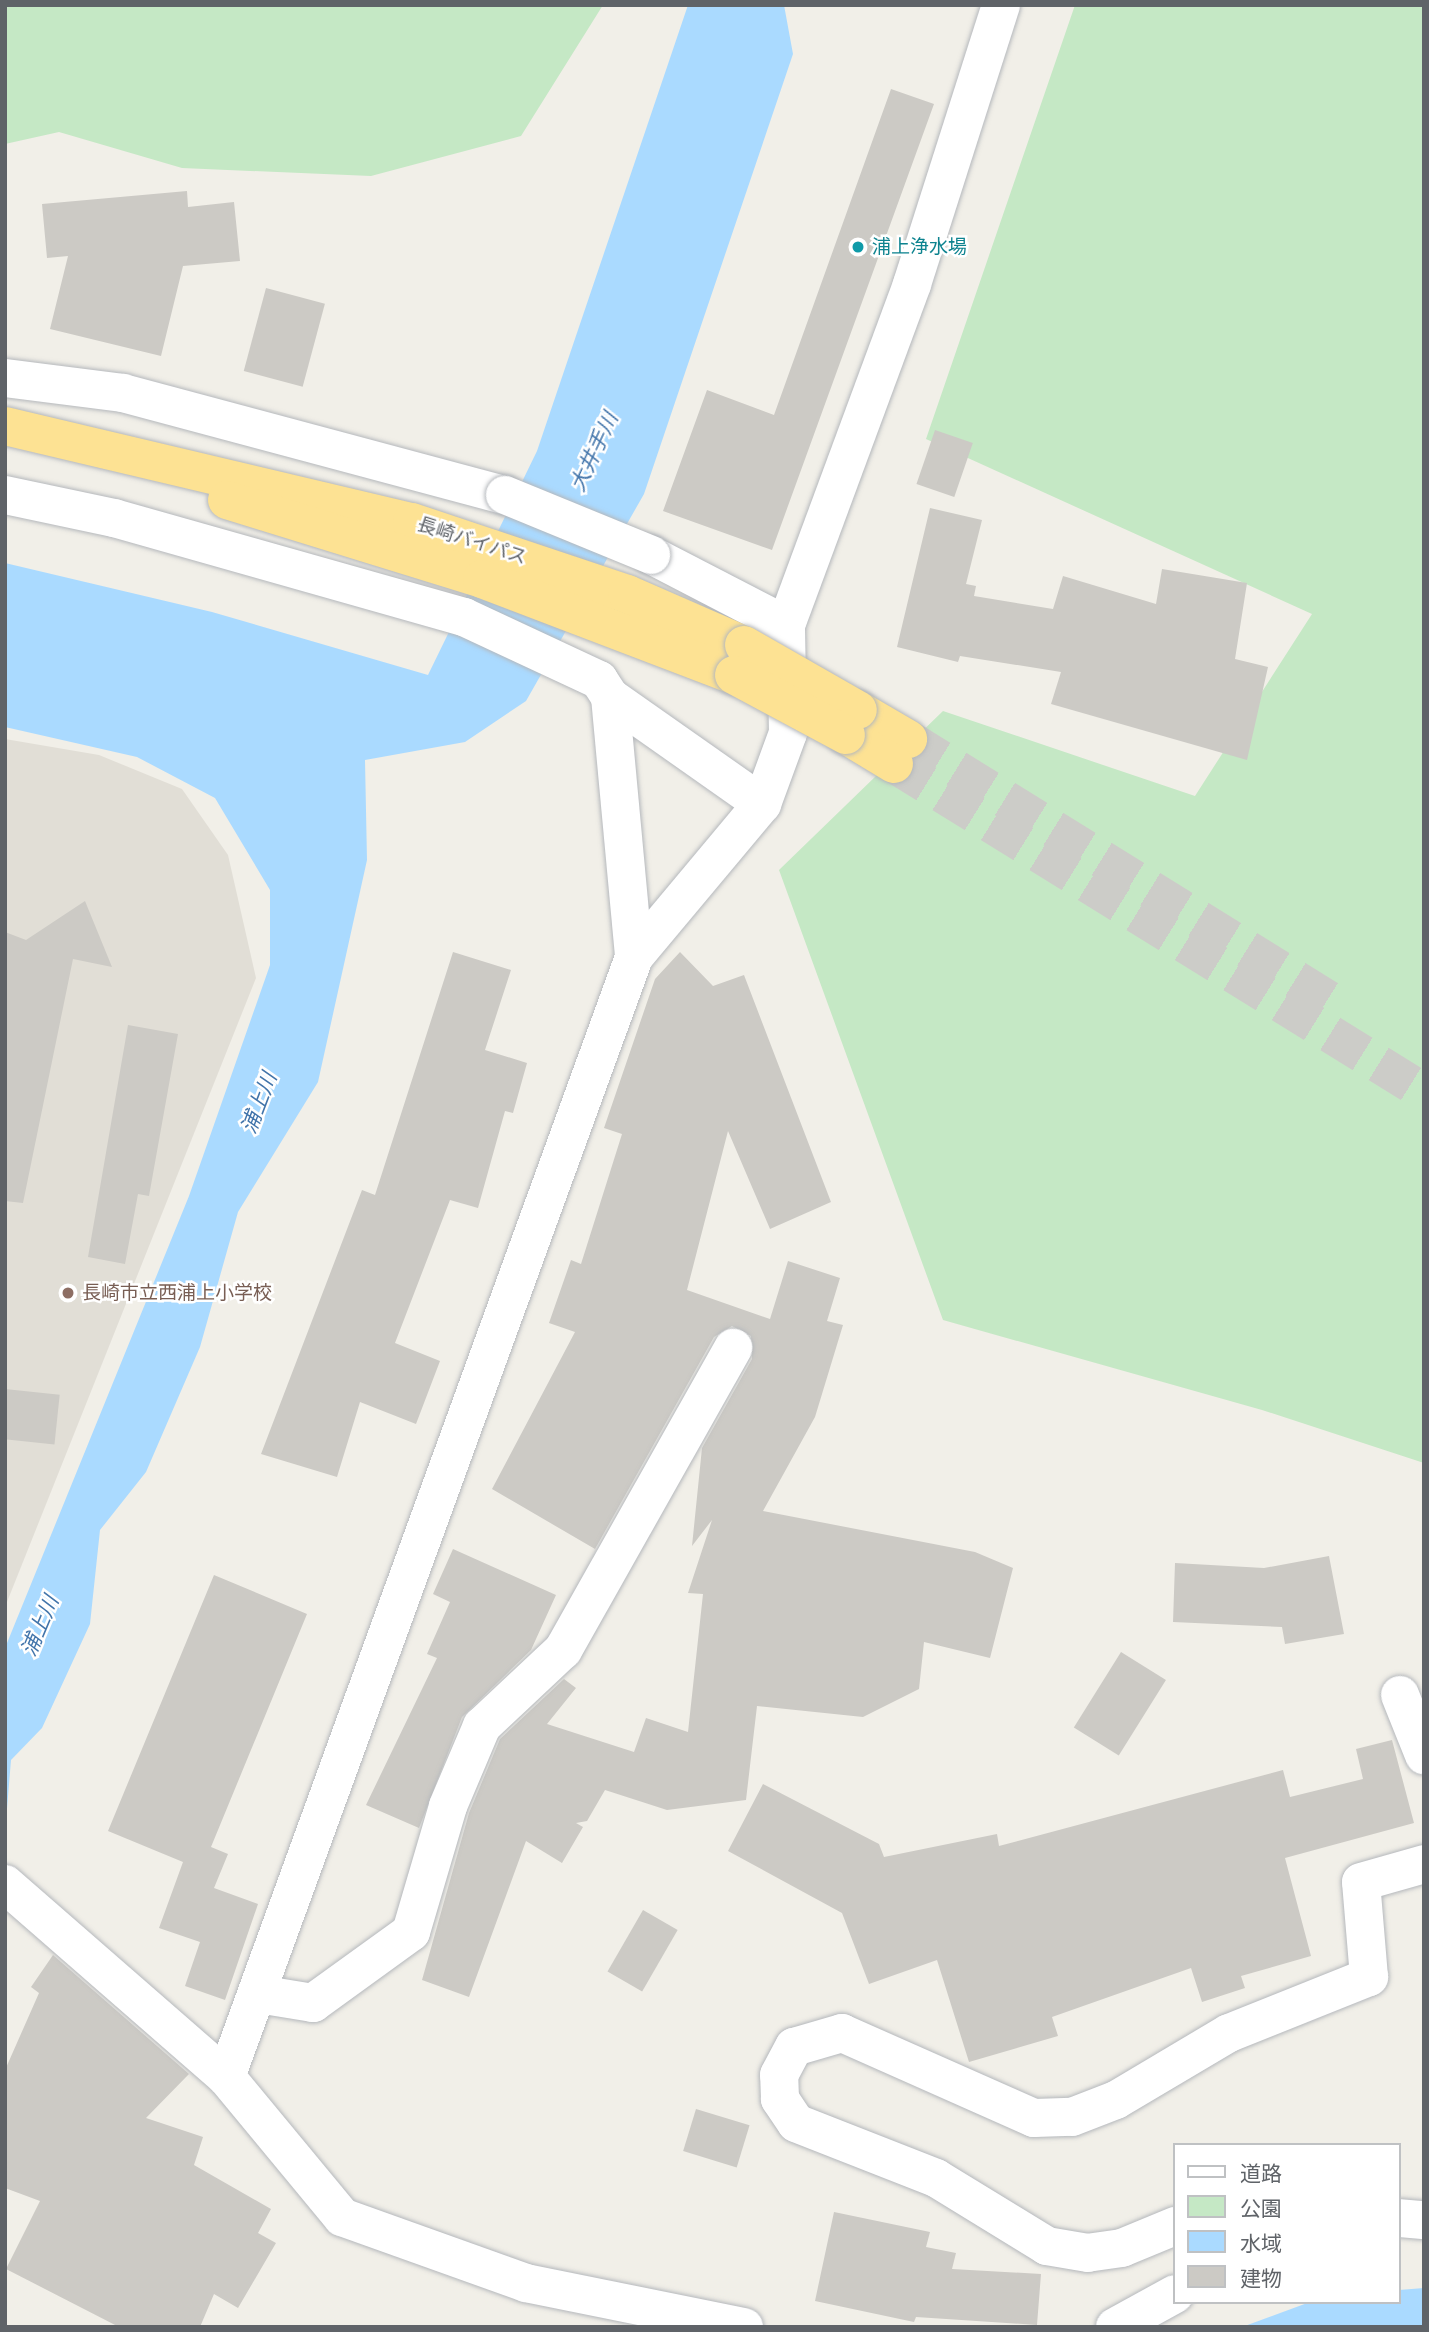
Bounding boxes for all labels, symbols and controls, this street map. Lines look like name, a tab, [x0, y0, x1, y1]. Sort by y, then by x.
place label: 浦上浄水場	[872, 236, 967, 258]
marker: 浦上浄水場	[850, 239, 866, 255]
water label: 大井手川	[565, 409, 623, 495]
street label: 長崎バイパス	[414, 513, 530, 569]
water label: 浦上川	[236, 1069, 282, 1137]
place label: 長崎市立西浦上小学校	[82, 1282, 272, 1304]
marker: 長崎市立西浦上小学校	[60, 1285, 76, 1301]
water label: 浦上川	[16, 1592, 64, 1660]
legend	[1174, 2143, 1401, 2304]
text: 道路	[1240, 2160, 1282, 2187]
text: 公園	[1240, 2195, 1282, 2222]
text: 水域	[1240, 2230, 1282, 2257]
text: 建物	[1240, 2265, 1282, 2292]

